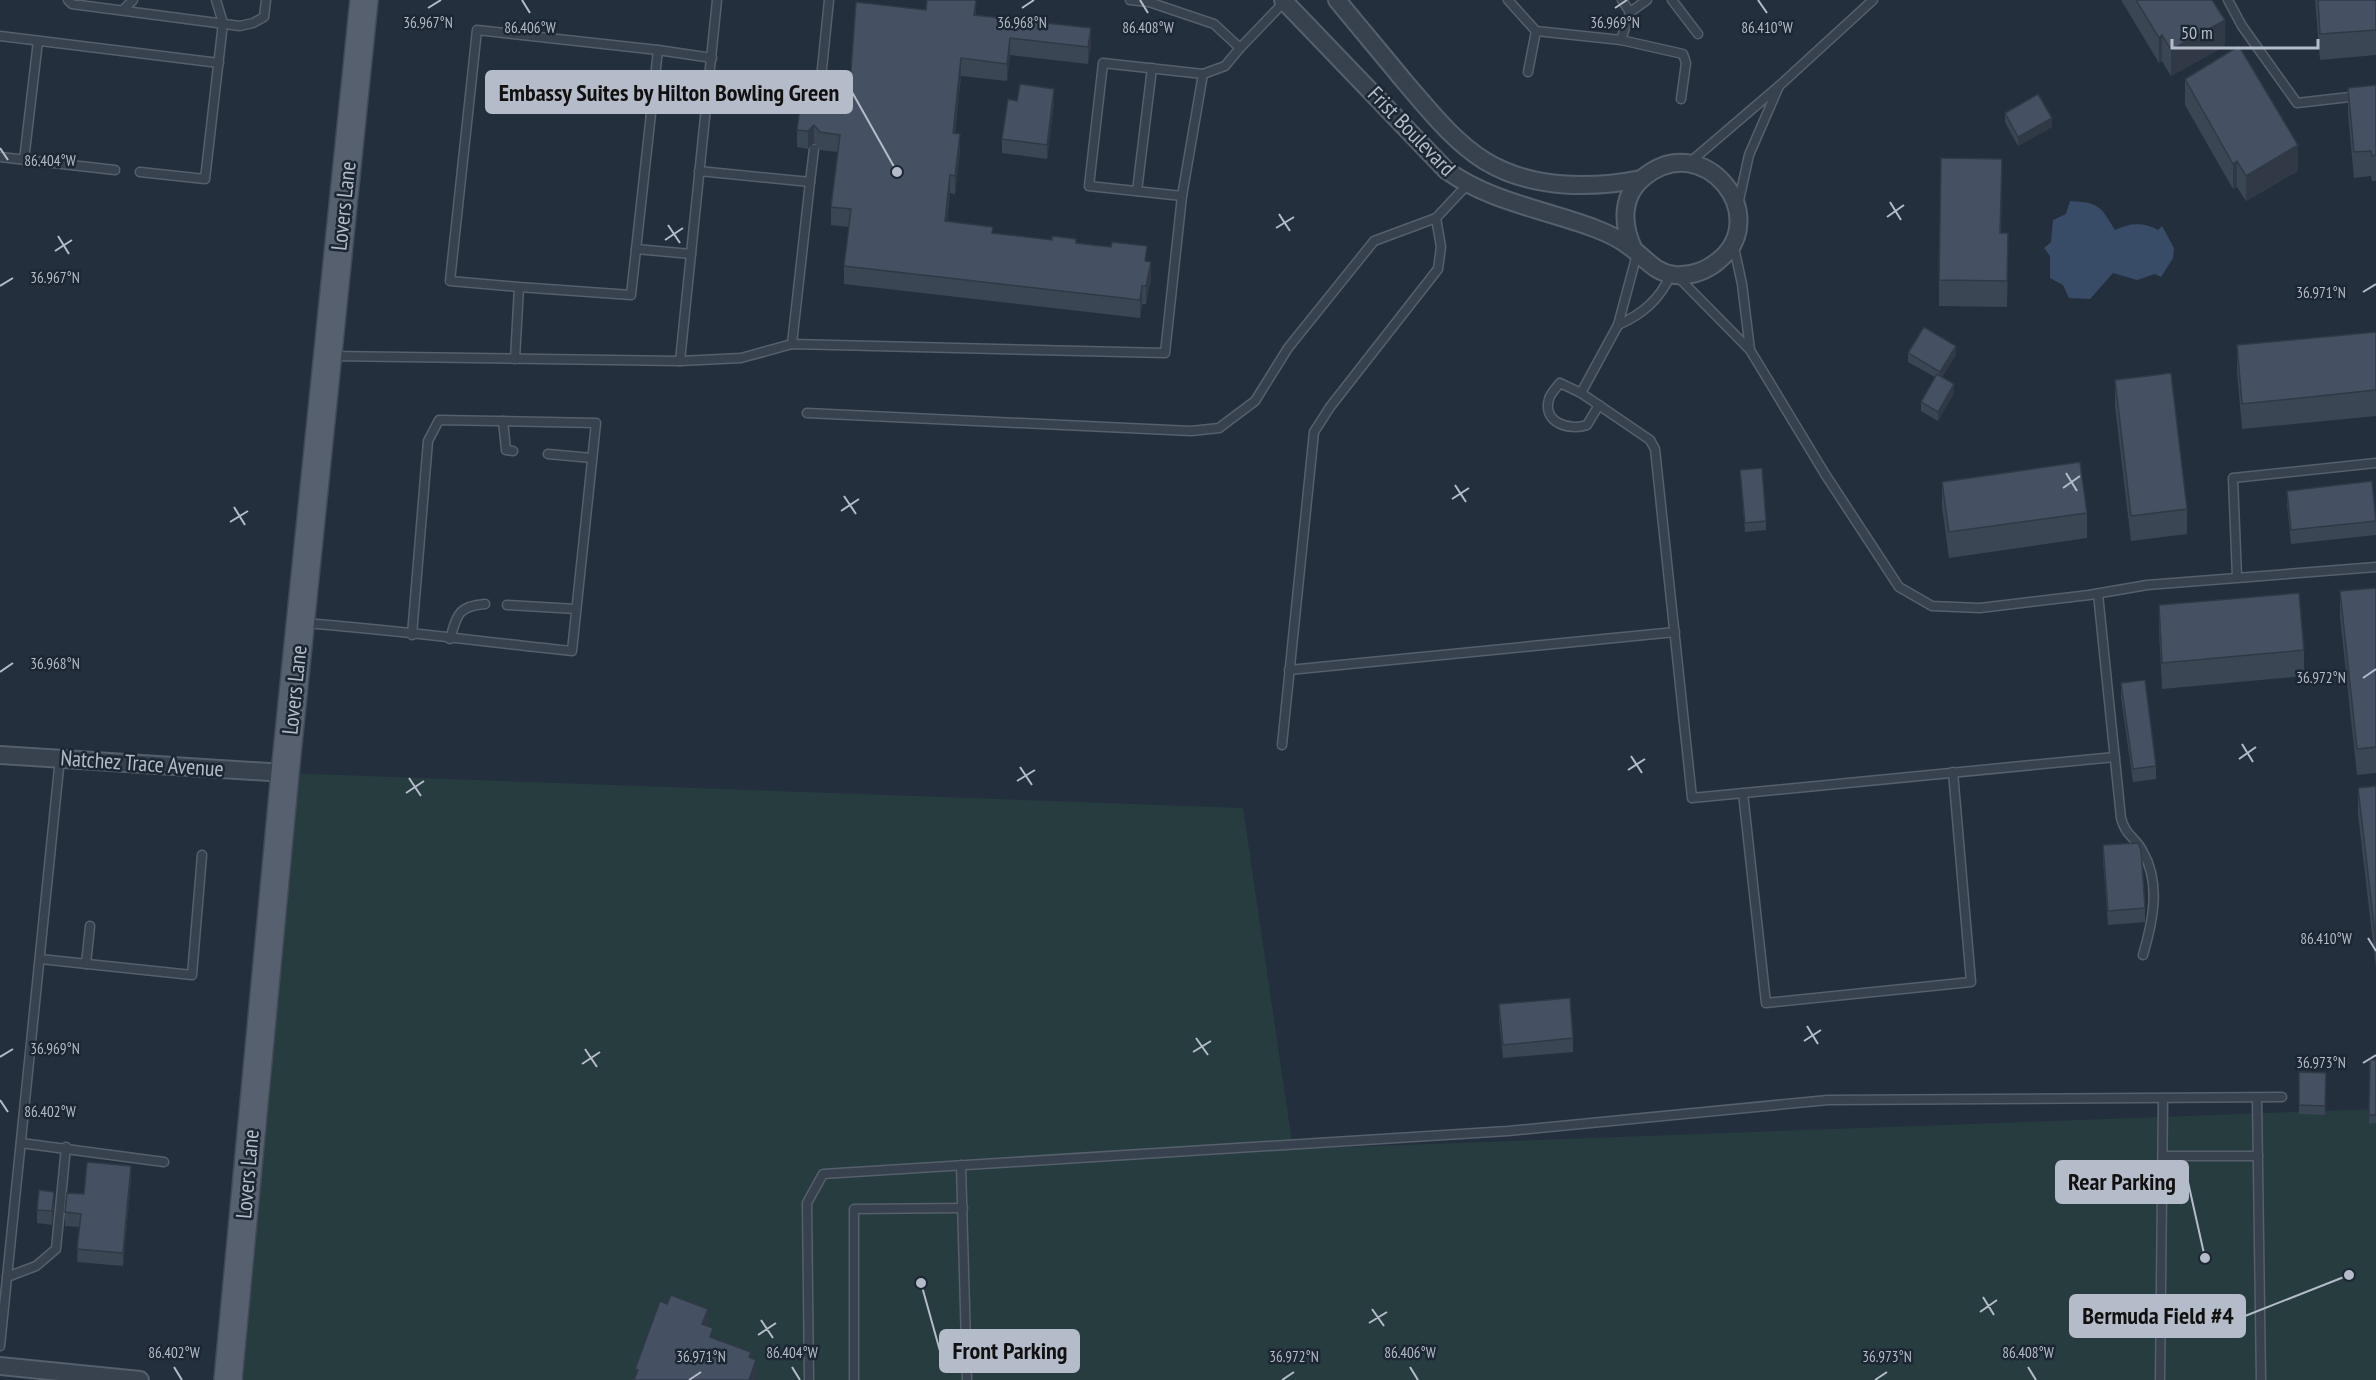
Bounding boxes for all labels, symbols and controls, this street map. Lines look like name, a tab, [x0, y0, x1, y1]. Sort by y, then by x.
scale bar	[2172, 12, 2318, 50]
text: 36.967°N	[403, 13, 453, 32]
text: 36.968°N	[997, 13, 1047, 32]
text: 36.969°N	[1590, 13, 1640, 32]
text: 86.406°W	[504, 18, 556, 37]
text: 86.408°W	[1122, 18, 1174, 37]
text: 86.410°W	[1741, 18, 1793, 37]
text: 50 m	[2181, 21, 2213, 44]
callout: Embassy Suites by Hilton Bowling Green	[486, 71, 852, 113]
text: Embassy Suites by Hilton Bowling Green	[499, 77, 839, 108]
street label: Frist Boulevard	[1362, 80, 1462, 182]
text: 86.404°W	[24, 151, 76, 170]
street label: Lovers Lane	[324, 160, 362, 252]
text: 36.967°N	[30, 268, 80, 287]
text: 36.971°N	[2296, 283, 2346, 302]
street label: Lovers Lane	[275, 644, 313, 736]
text: 36.968°N	[30, 654, 80, 673]
text: 36.972°N	[2296, 668, 2346, 687]
street label: Natchez Trace Avenue	[59, 743, 225, 783]
text: 86.410°W	[2300, 929, 2352, 948]
text: 36.969°N	[30, 1039, 80, 1058]
text: 36.973°N	[2296, 1053, 2346, 1072]
text: 86.402°W	[24, 1102, 76, 1121]
street label: Lovers Lane	[229, 1128, 265, 1220]
callout: Rear Parking	[2056, 1161, 2188, 1203]
text: Rear Parking	[2068, 1166, 2176, 1197]
callout: Bermuda Field #4	[2070, 1295, 2245, 1337]
text: Bermuda Field #4	[2082, 1300, 2234, 1331]
callout: Front Parking	[940, 1330, 1079, 1372]
text: Front Parking	[953, 1335, 1067, 1366]
text: 86.402°W	[148, 1343, 200, 1362]
text: 86.404°W	[766, 1343, 818, 1362]
text: 86.406°W	[1384, 1343, 1436, 1362]
text: 86.408°W	[2002, 1343, 2054, 1362]
text: 36.971°N	[676, 1347, 726, 1366]
text: 36.972°N	[1269, 1347, 1319, 1366]
text: 36.973°N	[1862, 1347, 1912, 1366]

